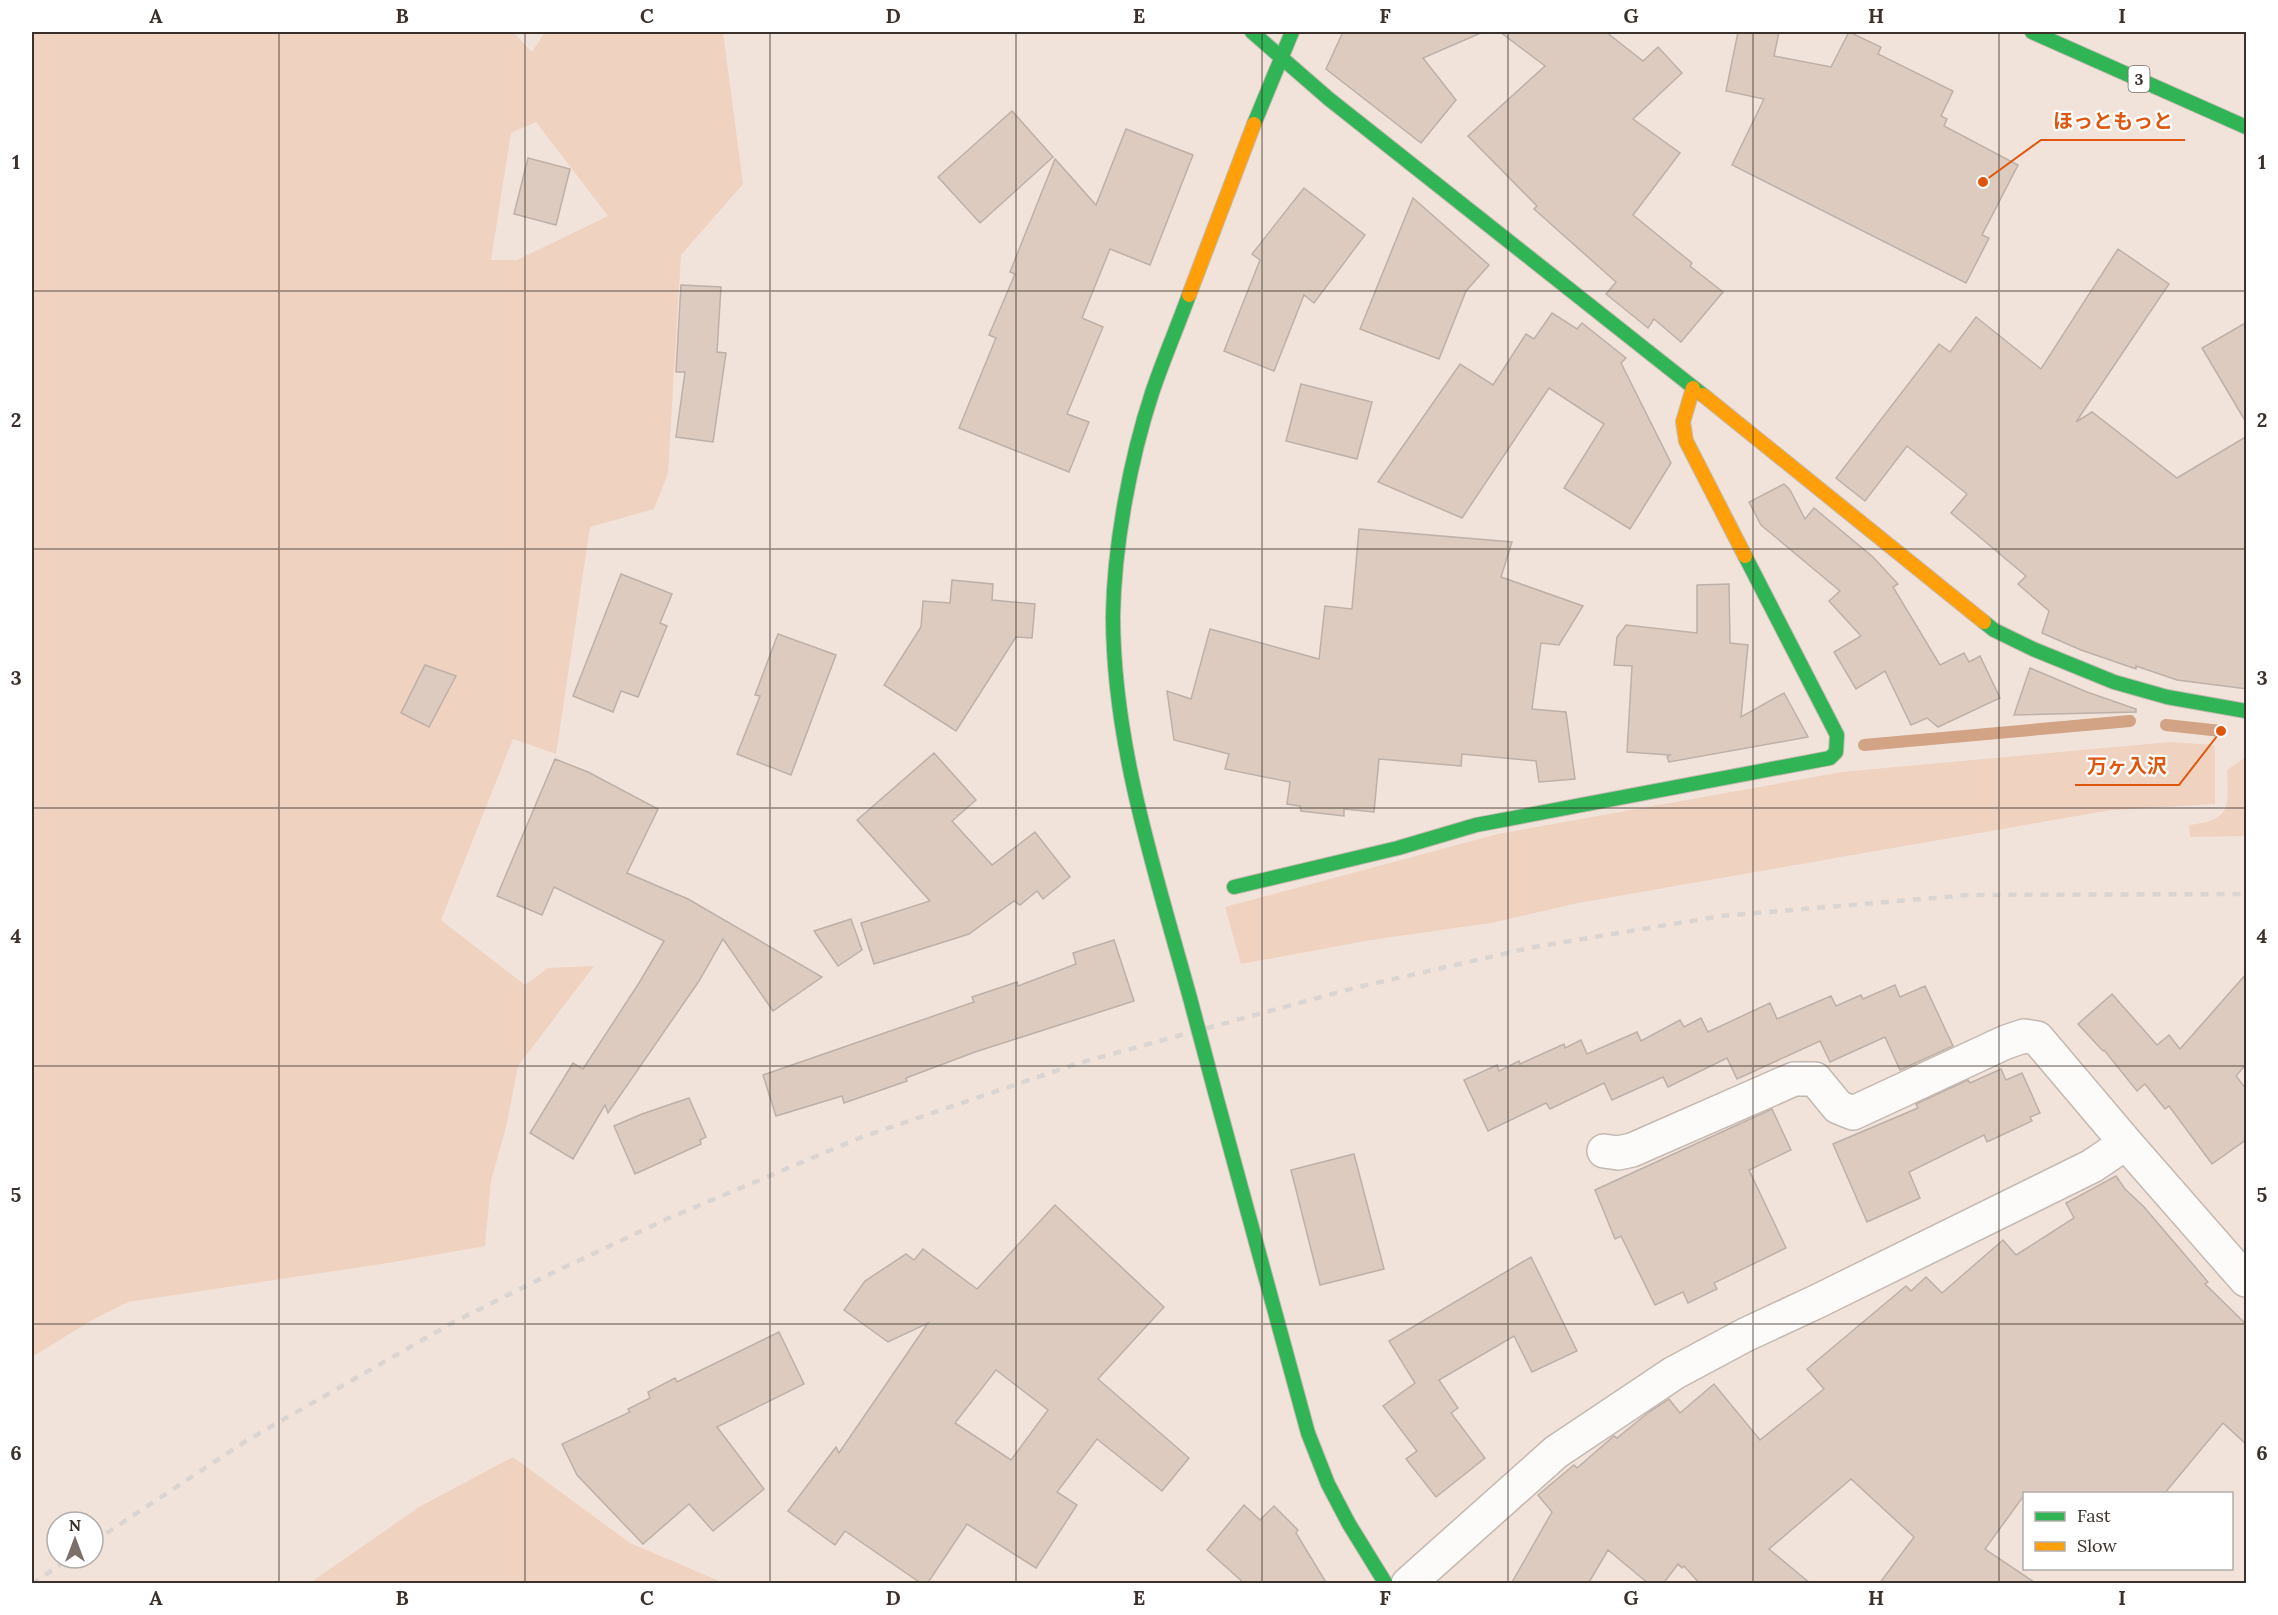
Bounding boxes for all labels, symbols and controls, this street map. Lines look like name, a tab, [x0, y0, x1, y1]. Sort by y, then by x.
text: A	[149, 3, 163, 28]
text: B	[395, 3, 409, 28]
text: C	[640, 3, 654, 28]
text: D	[885, 3, 901, 28]
text: E	[1133, 3, 1145, 28]
text: F	[1379, 3, 1391, 28]
text: G	[1623, 3, 1639, 28]
text: H	[1868, 3, 1884, 28]
text: I	[2118, 3, 2126, 28]
road number: 3	[2128, 66, 2150, 92]
callout: ほっともっと	[2041, 102, 2185, 140]
text: ほっともっと	[2053, 108, 2173, 133]
text: 1	[12, 149, 20, 174]
text: 1	[2258, 149, 2266, 174]
text: 2	[11, 407, 21, 432]
text: 2	[2257, 407, 2267, 432]
text: 3	[10, 665, 22, 690]
text: 3	[2256, 665, 2268, 690]
callout: 万ヶ入沢	[2075, 747, 2179, 785]
text: 万ヶ入沢	[2087, 753, 2167, 778]
text: 4	[11, 923, 22, 948]
text: 4	[2257, 923, 2268, 948]
text: 5	[11, 1182, 22, 1207]
text: 5	[2257, 1182, 2268, 1207]
text: 6	[10, 1440, 22, 1465]
text: 6	[2256, 1440, 2268, 1465]
legend	[2023, 1492, 2233, 1570]
text: Fast	[2077, 1504, 2111, 1527]
north arrow	[45, 1510, 105, 1570]
text: N	[69, 1515, 81, 1535]
text: Slow	[2077, 1534, 2117, 1557]
text: A	[149, 1585, 163, 1610]
text: B	[395, 1585, 409, 1610]
text: C	[640, 1585, 654, 1610]
text: D	[885, 1585, 901, 1610]
text: E	[1133, 1585, 1145, 1610]
text: F	[1379, 1585, 1391, 1610]
text: G	[1623, 1585, 1639, 1610]
text: H	[1868, 1585, 1884, 1610]
text: I	[2118, 1585, 2126, 1610]

